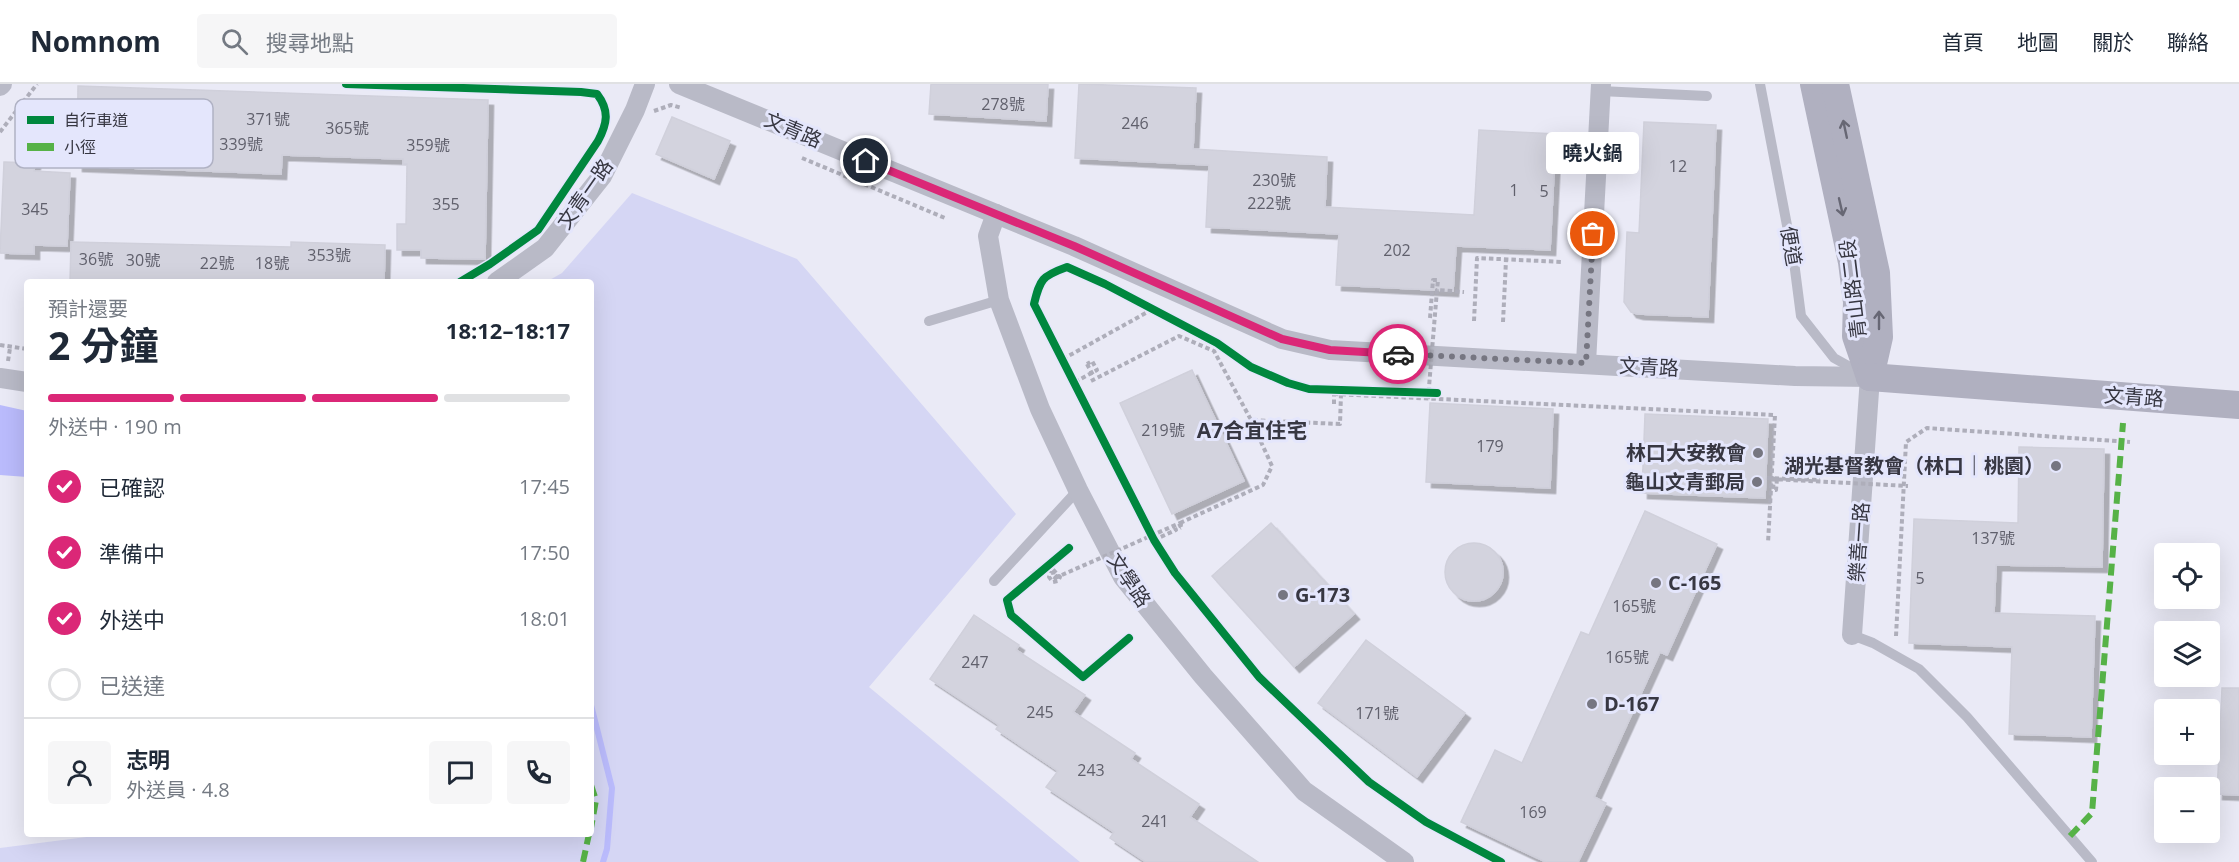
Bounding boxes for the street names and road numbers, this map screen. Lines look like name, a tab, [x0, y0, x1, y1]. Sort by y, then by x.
street label: 文青路	[760, 105, 826, 154]
street label: 文青一路	[551, 153, 619, 234]
street label: 便道	[1775, 224, 1808, 268]
street label: 青山路二段	[1833, 238, 1872, 340]
street label: 文青路	[1618, 351, 1680, 382]
street label: 文青路	[2103, 381, 2165, 412]
street label: 樂善一路	[1842, 501, 1875, 583]
street label: 文學路	[1101, 547, 1157, 612]

